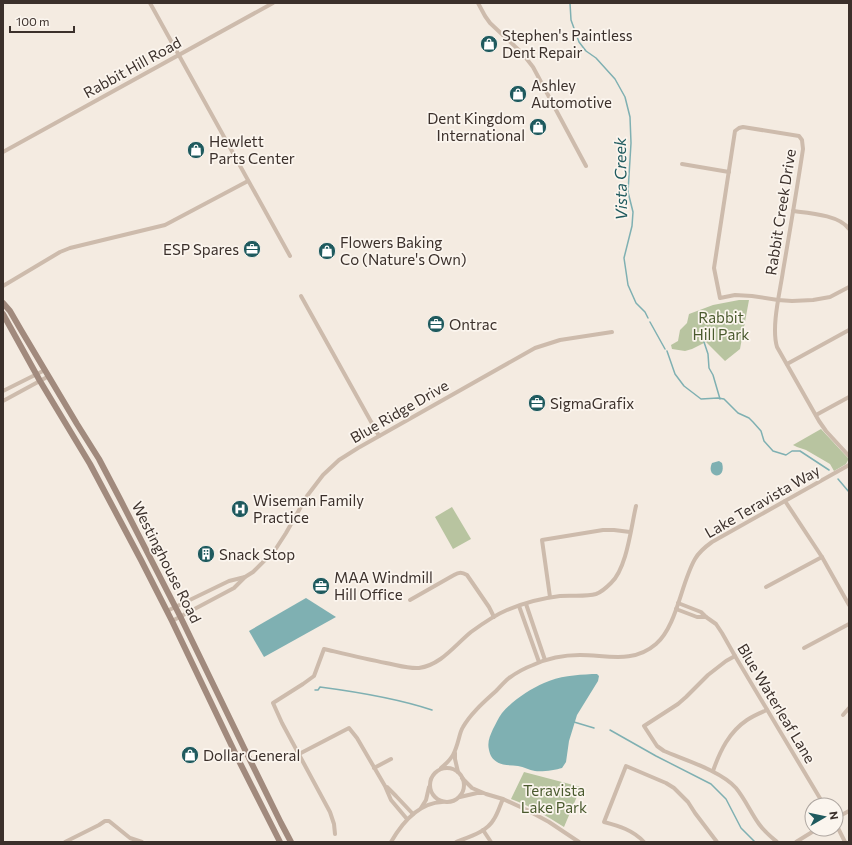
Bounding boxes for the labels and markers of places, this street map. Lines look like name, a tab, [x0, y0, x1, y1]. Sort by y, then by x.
place label: Stephen's Paintless Dent Repair	[502, 26, 633, 61]
shop icon: Stephen's Paintless Dent Repair	[479, 34, 499, 54]
place label: Ashley Automotive	[531, 76, 612, 111]
shop icon: Ashley Automotive	[508, 84, 528, 104]
place label: Dent Kingdom International	[427, 109, 525, 144]
shop icon: Dent Kingdom International	[528, 117, 548, 137]
place label: Hewlett Parts Center	[209, 132, 295, 167]
shop icon: Hewlett Parts Center	[186, 140, 206, 160]
place label: Flowers Baking Co (Nature's Own)	[340, 233, 467, 268]
office icon: ESP Spares	[242, 239, 262, 259]
place label: ESP Spares	[163, 240, 239, 258]
shop icon: Flowers Baking Co (Nature's Own)	[317, 241, 337, 261]
office icon: Ontrac	[426, 314, 446, 334]
place label: Ontrac	[449, 315, 497, 333]
office icon: SigmaGrafix	[527, 393, 547, 413]
place label: SigmaGrafix	[550, 394, 634, 412]
place label: Wiseman Family Practice	[253, 491, 364, 526]
hospital icon: Wiseman Family Practice	[230, 499, 250, 519]
building icon: Snack Stop	[196, 544, 216, 564]
place label: Snack Stop	[219, 545, 295, 563]
place label: MAA Windmill Hill Office	[334, 568, 433, 603]
office icon: MAA Windmill Hill Office	[311, 576, 331, 596]
shop icon: Dollar General	[180, 745, 200, 765]
place label: Dollar General	[203, 746, 300, 764]

